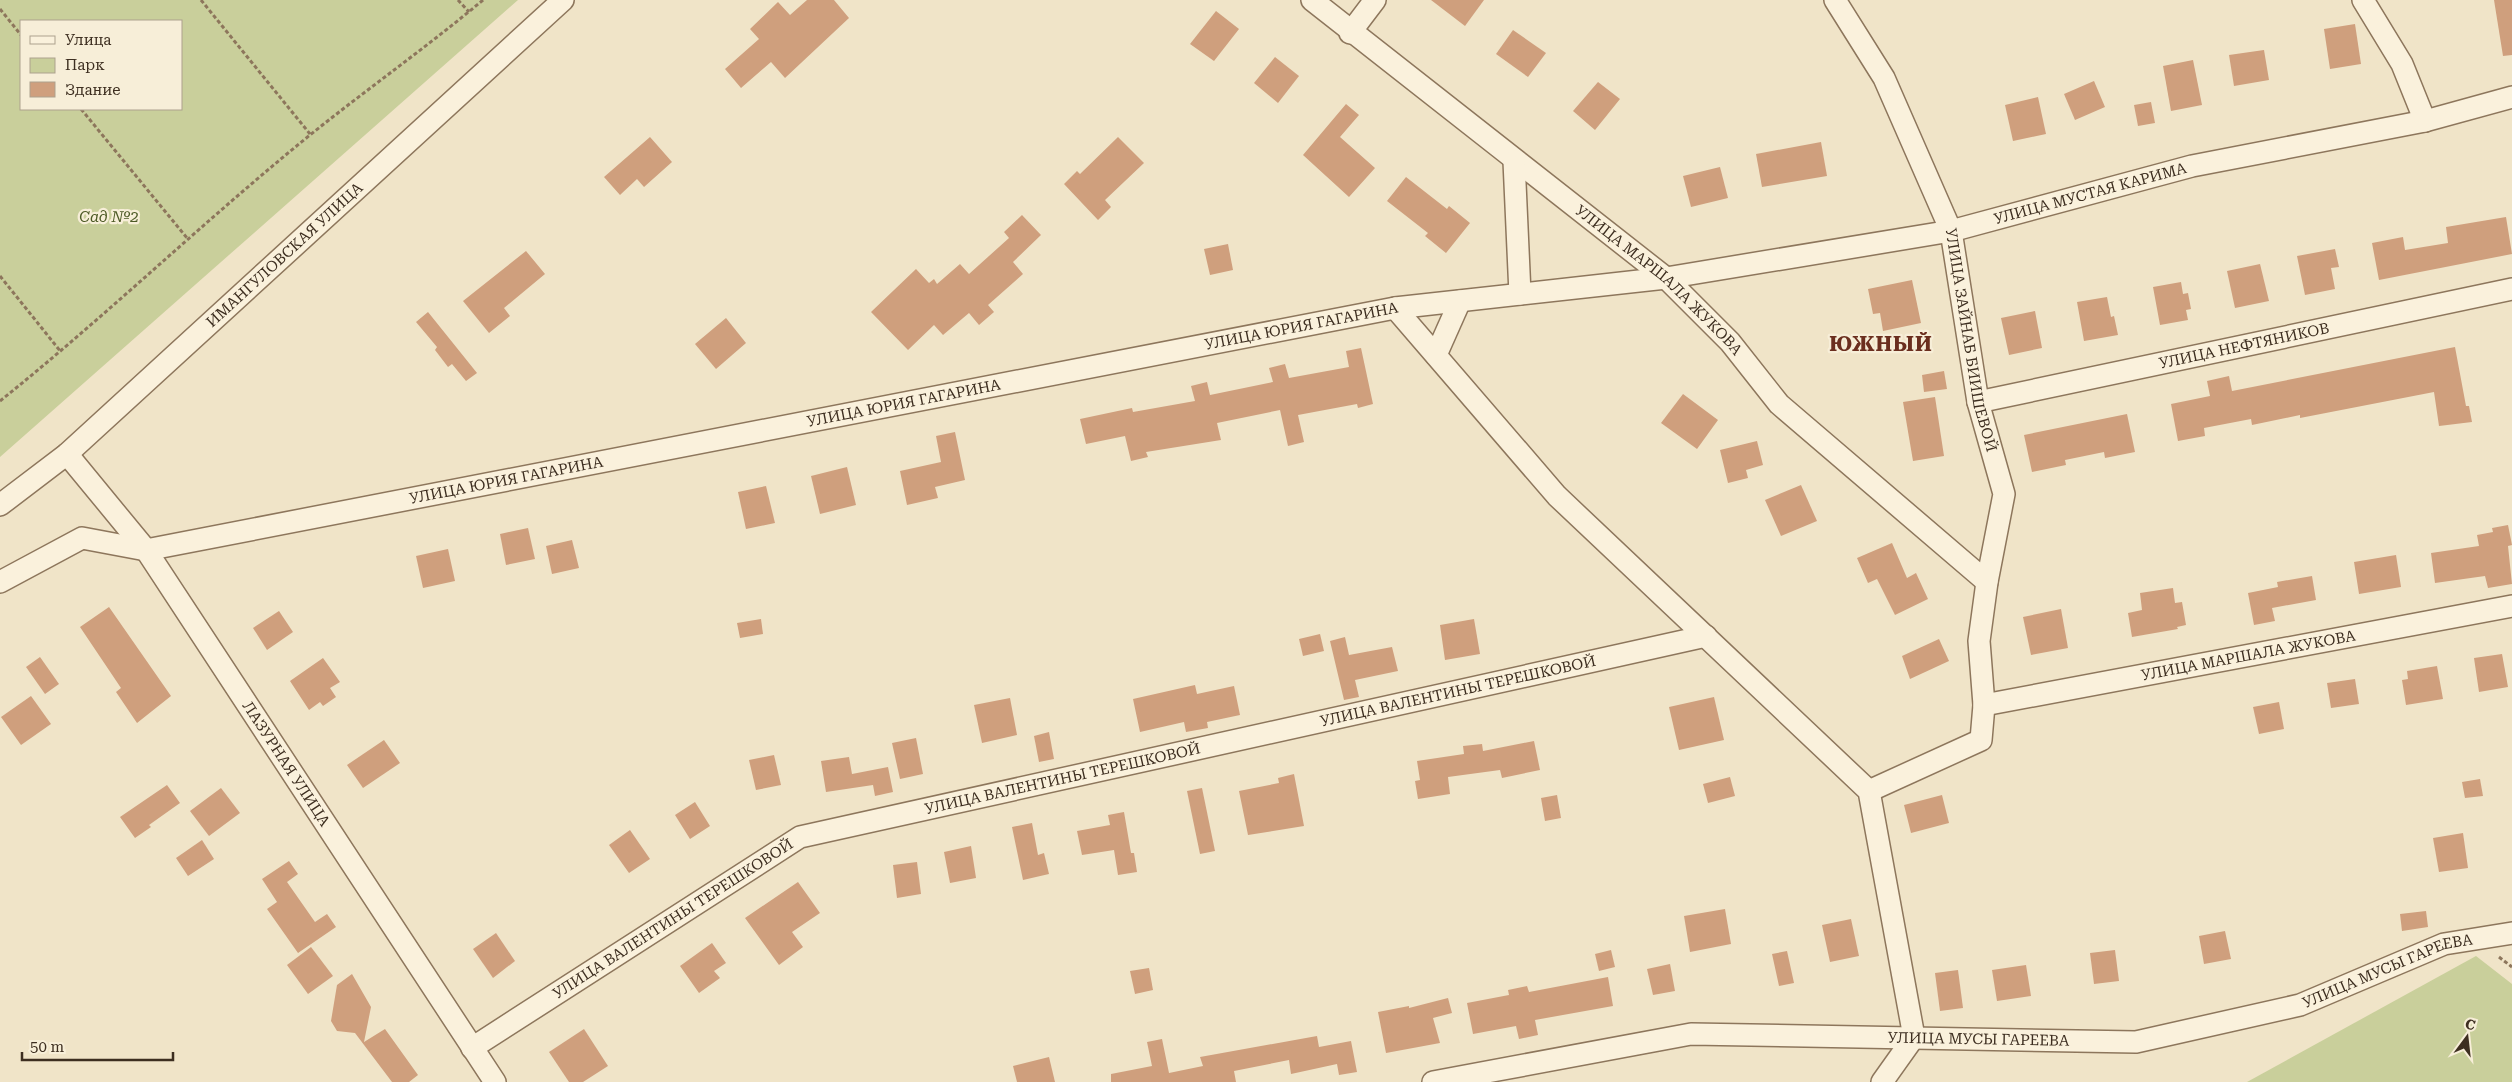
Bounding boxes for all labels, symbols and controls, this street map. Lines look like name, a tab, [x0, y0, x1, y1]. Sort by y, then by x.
legend	[20, 20, 182, 110]
text: Улица	[65, 31, 111, 49]
text: Парк	[65, 56, 105, 74]
text: Здание	[65, 81, 121, 99]
street label: УЛИЦА МУСТАЯ КАРИМА	[1992, 159, 2189, 228]
street label: ИМАНГУЛОВСКАЯ УЛИЦА	[203, 179, 367, 331]
street label: УЛИЦА МАРШАЛА ЖУКОВА	[1572, 201, 1746, 359]
park label: Сад №2	[79, 208, 139, 226]
street label: УЛИЦА ЗАЙНАБ БИИШЕВОЙ	[1942, 227, 2001, 454]
street label: УЛИЦА ЮРИЯ ГАГАРИНА	[1203, 298, 1400, 354]
street label: УЛИЦА НЕФТЯНИКОВ	[2157, 319, 2331, 372]
district label: ЮЖНЫЙ	[1829, 332, 1933, 356]
street label: УЛИЦА ЮРИЯ ГАГАРИНА	[805, 376, 1003, 431]
street label: УЛИЦА ЮРИЯ ГАГАРИНА	[408, 453, 605, 508]
street label: УЛИЦА МАРШАЛА ЖУКОВА	[2140, 626, 2358, 684]
street label: УЛИЦА ВАЛЕНТИНЫ ТЕРЕШКОВОЙ	[1318, 652, 1598, 730]
street label: ЛАЗУРНАЯ УЛИЦА	[239, 698, 334, 830]
street label: УЛИЦА ВАЛЕНТИНЫ ТЕРЕШКОВОЙ	[923, 739, 1202, 818]
street label: УЛИЦА ВАЛЕНТИНЫ ТЕРЕШКОВОЙ	[550, 835, 797, 1003]
street label: УЛИЦА МУСЫ ГАРЕЕВА	[2300, 930, 2474, 1012]
north arrow	[2442, 1012, 2492, 1062]
text: С	[2464, 1015, 2477, 1033]
street label: УЛИЦА МУСЫ ГАРЕЕВА	[1887, 1029, 2070, 1050]
scale bar	[22, 1030, 174, 1062]
text: 50 m	[30, 1038, 65, 1056]

